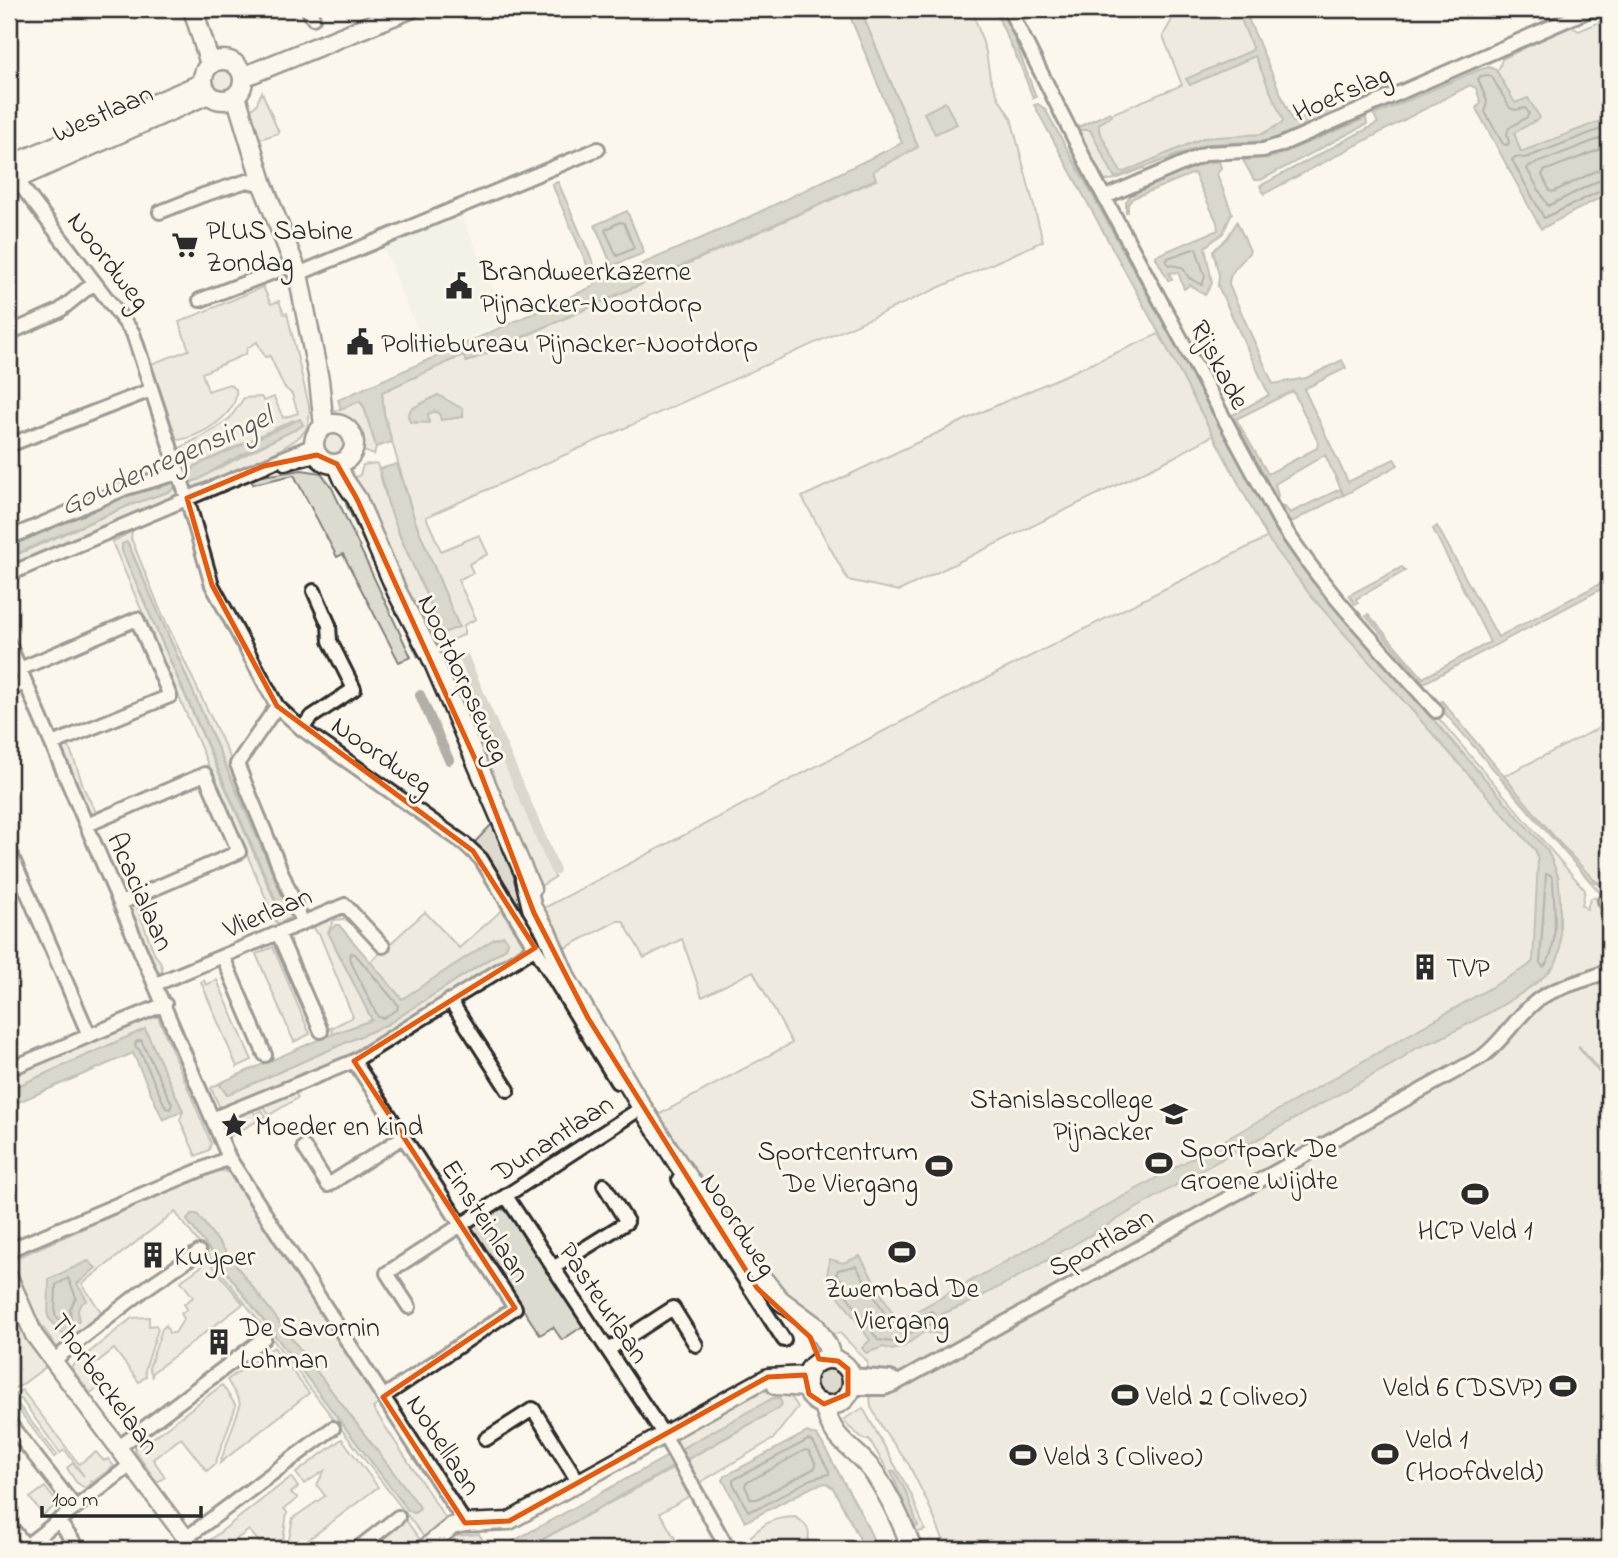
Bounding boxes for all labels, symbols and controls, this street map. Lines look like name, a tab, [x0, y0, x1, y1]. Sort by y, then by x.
street label: Hoefslag	[1287, 56, 1398, 135]
street label: Westlaan	[46, 75, 160, 156]
street label: Noordweg	[55, 204, 159, 320]
place label: PLUS Sabine Zondag	[206, 212, 353, 285]
supermarket icon: PLUS Sabine Zondag	[170, 230, 200, 260]
place label: Brandweerkazerne Pijnacker-Nootdorp	[479, 253, 702, 326]
public building icon: Brandweerkazerne Pijnacker-Nootdorp	[444, 271, 474, 301]
street label: Rijskade	[1177, 314, 1259, 418]
place label: Politiebureau Pijnacker-Nootdorp	[381, 325, 758, 366]
public building icon: Politiebureau Pijnacker-Nootdorp	[345, 327, 375, 357]
water label: Goudenregensingel	[54, 395, 284, 529]
street label: Nootdorpseweg	[405, 588, 519, 771]
street label: Noordweg	[322, 707, 440, 807]
street label: Acacialaan	[94, 826, 183, 958]
street label: Vlierlaan	[217, 877, 319, 952]
place label: TVP	[1446, 950, 1490, 991]
building icon: TVP	[1410, 952, 1440, 982]
place label: Stanislascollege Pijnacker	[970, 1081, 1153, 1154]
street label: Dunantlaan	[484, 1085, 623, 1195]
school or university icon: Stanislascollege Pijnacker	[1159, 1099, 1189, 1129]
place label: Moeder en kind	[255, 1108, 424, 1149]
place icon: Moeder en kind	[219, 1110, 249, 1140]
place label: Sportpark De Groene Wijdte	[1180, 1130, 1339, 1203]
place label: Sportcentrum De Viergang	[758, 1133, 918, 1206]
sports icon: Sportpark De Groene Wijdte	[1144, 1148, 1174, 1178]
sports icon: Sportcentrum De Viergang	[924, 1151, 954, 1181]
street label: Einsteinlaan	[429, 1152, 539, 1292]
street label: Noordweg	[688, 1166, 786, 1286]
sports icon: HCP Veld 1	[1460, 1179, 1490, 1209]
street label: Sportlaan	[1042, 1198, 1162, 1290]
place label: HCP Veld 1	[1417, 1212, 1533, 1253]
street label: Pasteurlaan	[546, 1235, 658, 1373]
sports icon: Zwembad De Viergang	[887, 1237, 917, 1267]
place label: Kuyper	[174, 1238, 256, 1279]
building icon: Kuyper	[138, 1240, 168, 1270]
place label: Zwembad De Viergang	[825, 1270, 980, 1343]
street label: Thorbeckelaan	[38, 1306, 169, 1464]
place label: De Savornin Lohman	[239, 1309, 380, 1382]
building icon: De Savornin Lohman	[204, 1327, 234, 1357]
place label: Veld 6 (DSVP)	[1382, 1369, 1542, 1410]
sports icon: Veld 6 (DSVP)	[1548, 1371, 1578, 1401]
place label: Veld 2 (Oliveo)	[1145, 1378, 1307, 1419]
sports icon: Veld 2 (Oliveo)	[1110, 1380, 1140, 1410]
street label: Nobellaan	[394, 1387, 490, 1505]
place label: Veld 1 (Hoofdveld)	[1405, 1421, 1543, 1494]
place label: Veld 3 (Oliveo)	[1043, 1438, 1203, 1479]
sports icon: Veld 1 (Hoofdveld)	[1370, 1439, 1400, 1469]
sports icon: Veld 3 (Oliveo)	[1008, 1440, 1038, 1470]
scale bar	[42, 1474, 201, 1518]
text: 100 m	[52, 1486, 98, 1516]

